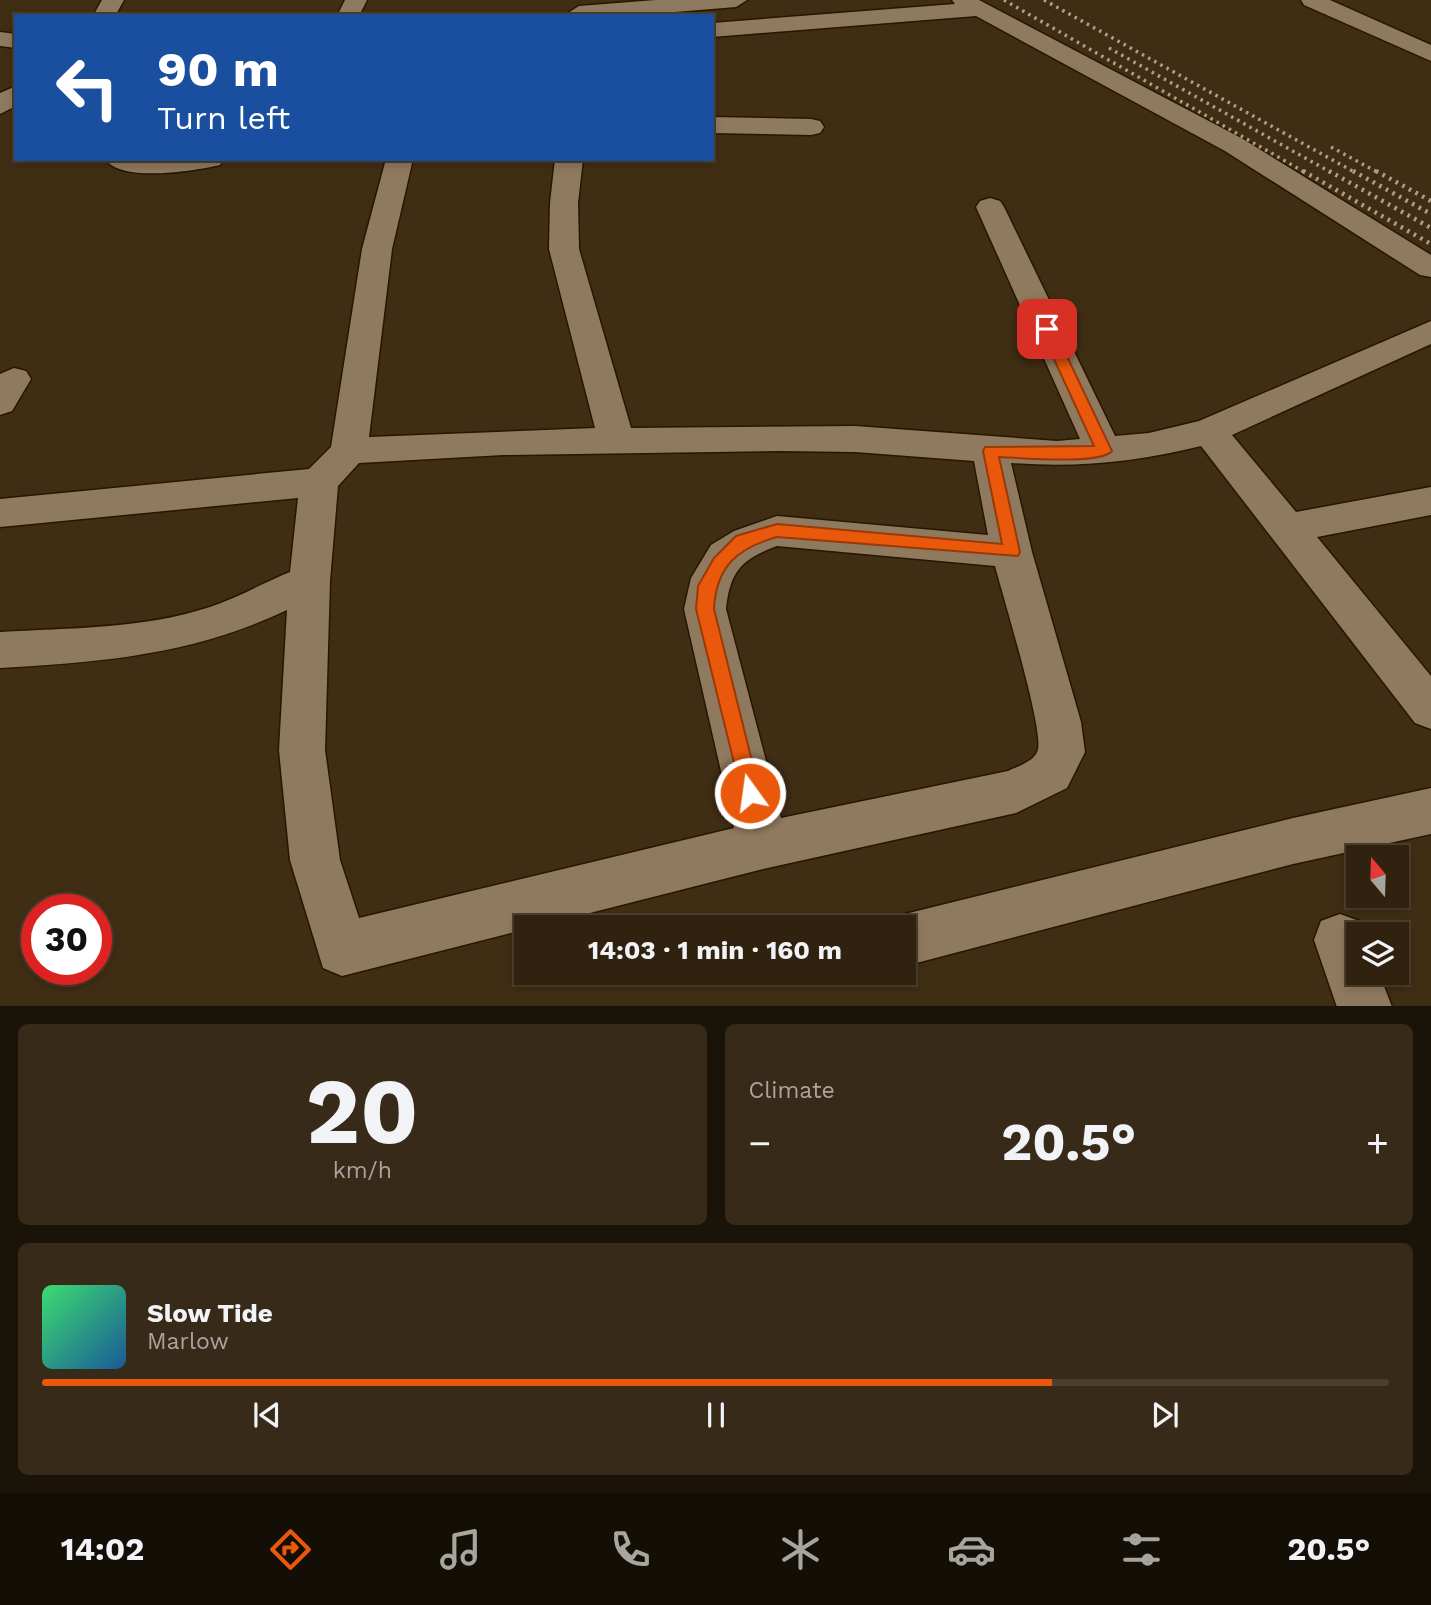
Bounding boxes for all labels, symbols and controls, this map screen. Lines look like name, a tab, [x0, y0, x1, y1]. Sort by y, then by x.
text: 90 m	[157, 40, 279, 98]
icon: left	[42, 42, 133, 133]
text: Turn left	[157, 99, 290, 137]
pin	[1017, 299, 1077, 359]
icon: arrive	[1028, 310, 1066, 348]
position arrow	[713, 756, 787, 830]
north arrow	[1346, 845, 1409, 908]
map controls	[1346, 845, 1409, 985]
speed limit sign: 30	[21, 894, 112, 985]
button: layers	[1346, 922, 1409, 985]
text: 14:03 · 1 min · 160 m	[588, 935, 842, 965]
text: 20	[306, 1058, 419, 1165]
text: Climate	[749, 1077, 835, 1104]
text: 20.5°	[1001, 1112, 1136, 1173]
text: −	[749, 1121, 771, 1165]
text: +	[1366, 1121, 1389, 1165]
text: km/h	[333, 1157, 392, 1184]
text: Slow Tide	[147, 1298, 273, 1328]
text: Marlow	[147, 1328, 229, 1355]
icon: previous	[248, 1396, 286, 1434]
icon: pause	[697, 1396, 735, 1434]
icon: next	[1146, 1396, 1184, 1434]
icon: directions	[266, 1525, 315, 1574]
icon: music	[436, 1525, 485, 1574]
icon: phone	[606, 1525, 655, 1574]
icon: climate	[776, 1525, 825, 1574]
icon: car	[947, 1525, 996, 1574]
icon: filters	[1117, 1525, 1166, 1574]
text: 14:02	[61, 1530, 144, 1568]
text: 20.5°	[1287, 1530, 1370, 1568]

